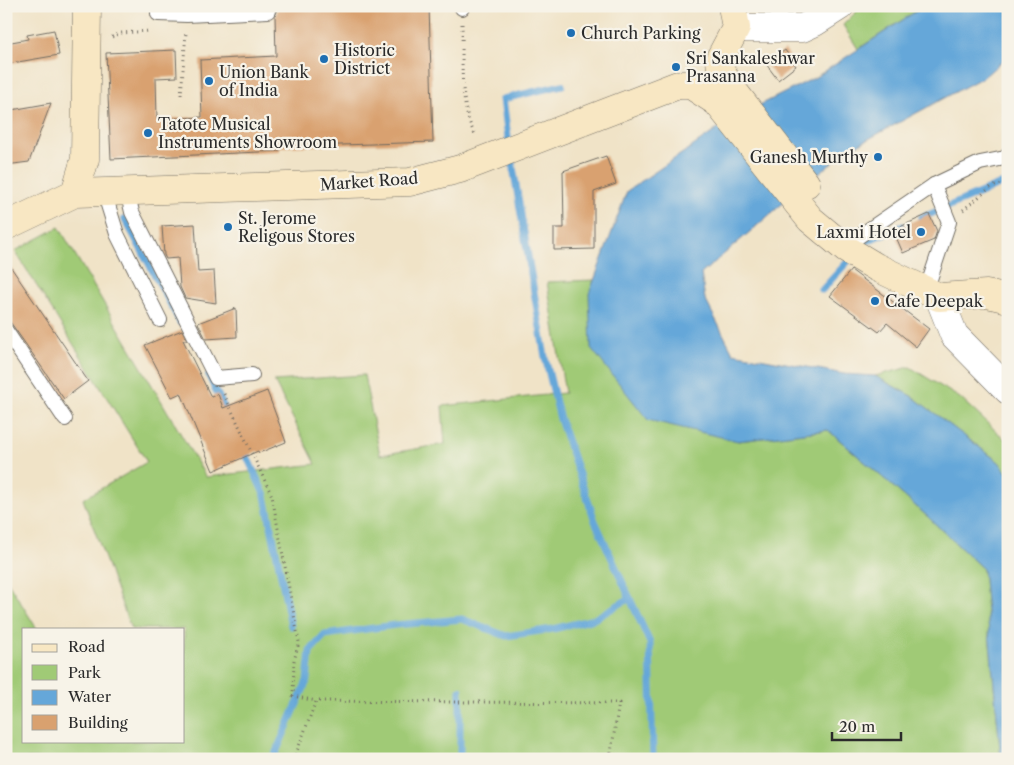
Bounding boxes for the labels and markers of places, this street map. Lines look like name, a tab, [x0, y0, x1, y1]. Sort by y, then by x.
place label: Church Parking	[581, 23, 701, 43]
marker: Church Parking	[565, 27, 577, 39]
place label: Historic District	[334, 40, 395, 78]
place label: Sri Sankaleshwar Prasanna	[686, 48, 815, 86]
marker: Historic District	[318, 53, 330, 65]
marker: Sri Sankaleshwar Prasanna	[670, 61, 682, 73]
place label: Union Bank of India	[219, 62, 310, 100]
marker: Union Bank of India	[203, 75, 215, 87]
place label: Tatote Musical Instruments Showroom	[158, 114, 337, 152]
marker: Tatote Musical Instruments Showroom	[142, 127, 154, 139]
place label: Ganesh Murthy	[750, 147, 869, 167]
marker: Ganesh Murthy	[872, 151, 884, 163]
place label: St. Jerome Religous Stores	[238, 208, 355, 246]
marker: St. Jerome Religous Stores	[222, 221, 234, 233]
place label: Laxmi Hotel	[816, 222, 911, 242]
marker: Laxmi Hotel	[915, 226, 927, 238]
place label: Cafe Deepak	[885, 291, 984, 311]
marker: Cafe Deepak	[869, 295, 881, 307]

